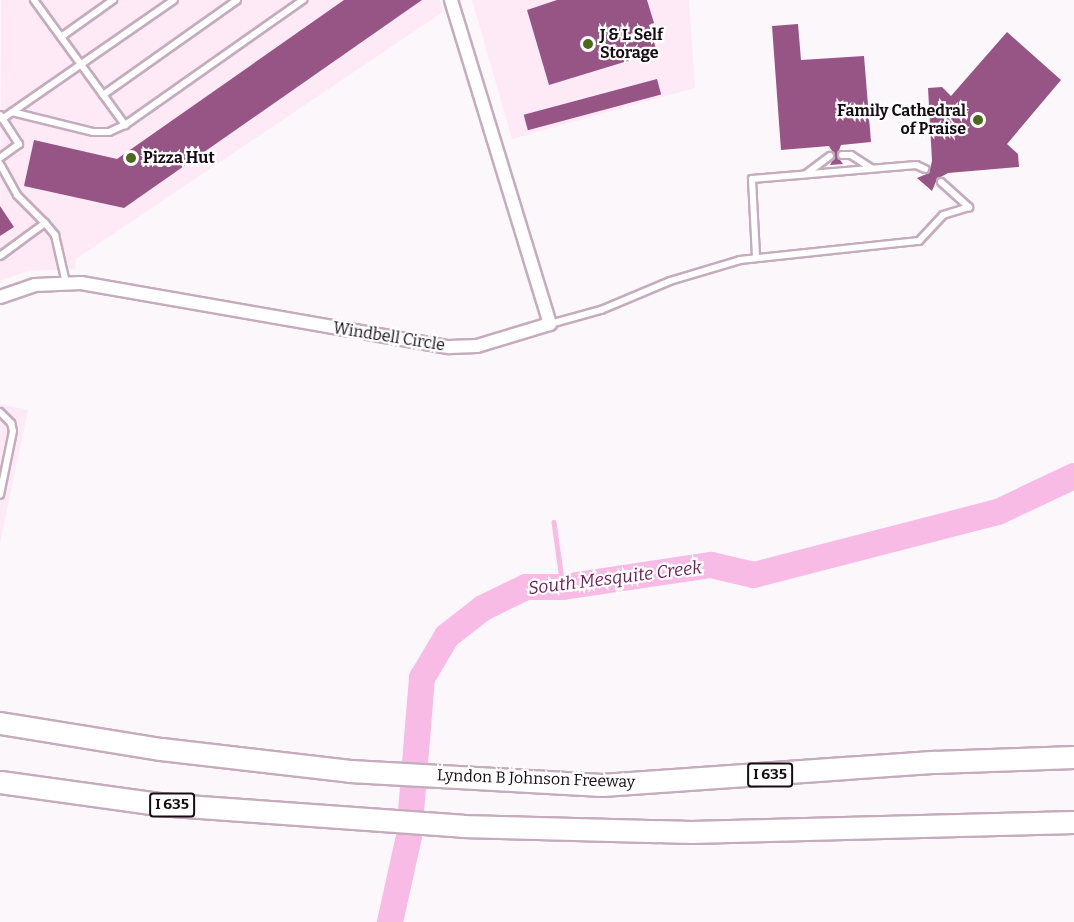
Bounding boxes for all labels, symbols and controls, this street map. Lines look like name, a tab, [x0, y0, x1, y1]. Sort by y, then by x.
place label: J & L Self Storage	[600, 25, 663, 63]
marker: J & L Self Storage	[581, 37, 595, 51]
place label: Family Cathedral of Praise	[837, 101, 966, 139]
marker: Family Cathedral of Praise	[971, 113, 985, 127]
place label: Pizza Hut	[143, 148, 215, 168]
marker: Pizza Hut	[124, 151, 138, 165]
street label: Windbell Circle	[332, 319, 446, 355]
water label: South Mesquite Creek	[527, 557, 703, 599]
road number: I 635	[746, 763, 794, 787]
street label: Lyndon B Johnson Freeway	[436, 766, 636, 792]
road number: I 635	[148, 793, 196, 817]

